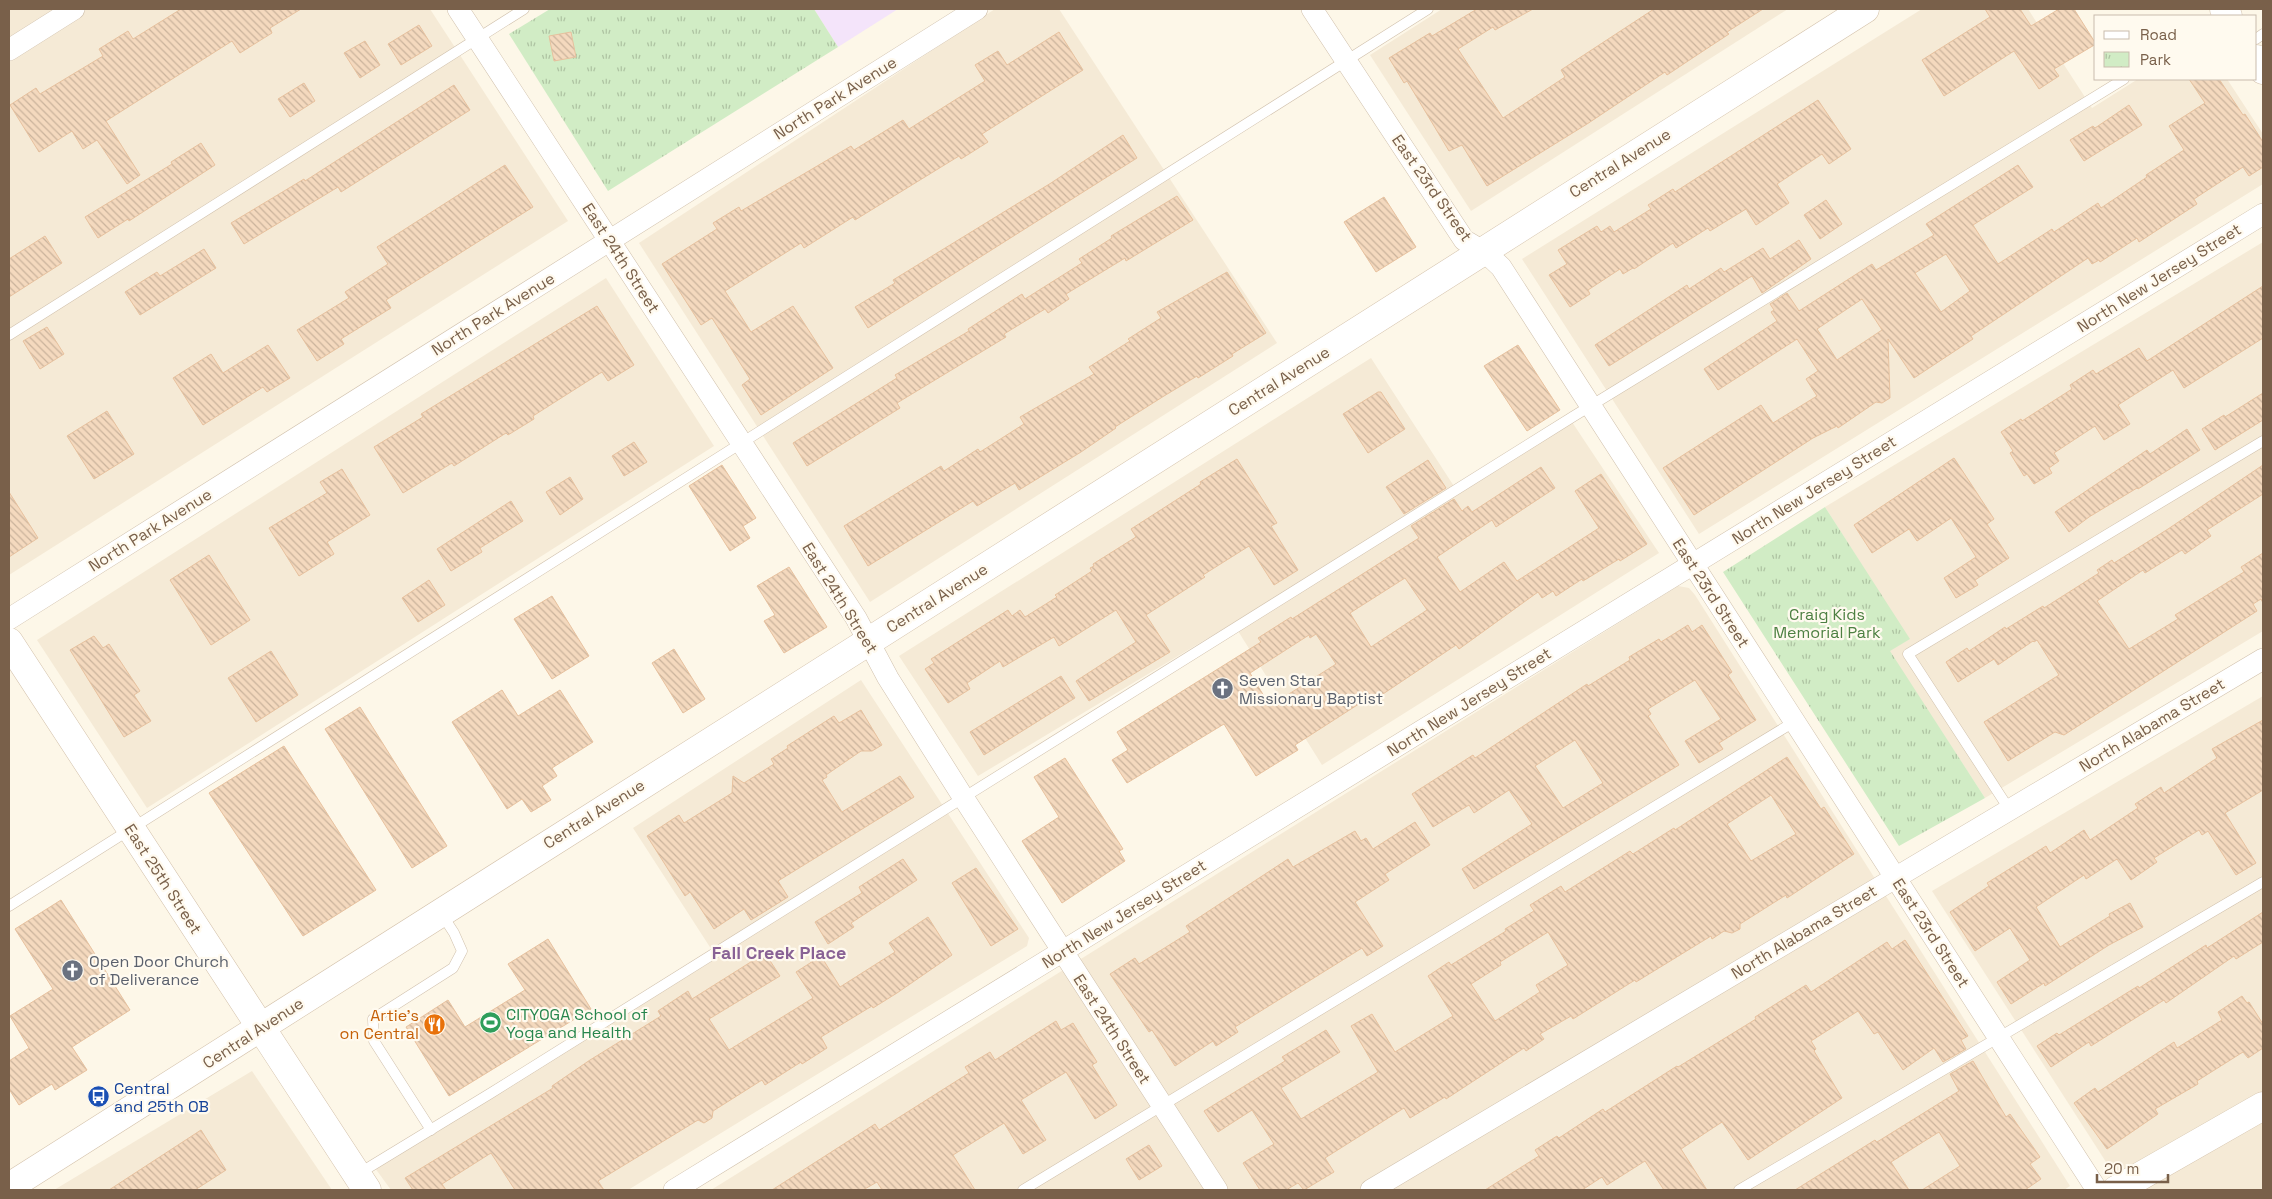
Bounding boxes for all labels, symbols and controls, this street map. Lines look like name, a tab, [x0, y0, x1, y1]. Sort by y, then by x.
legend	[2094, 15, 2257, 80]
text: Road	[2140, 25, 2177, 44]
text: Park	[2140, 50, 2171, 69]
street label: North Park Avenue	[769, 52, 901, 144]
street label: Central Avenue	[1565, 123, 1675, 203]
street label: East 23rd Street	[1387, 130, 1477, 246]
street label: East 24th Street	[578, 199, 664, 317]
street label: North New Jersey Street	[2073, 219, 2245, 337]
street label: North Park Avenue	[427, 268, 559, 360]
street label: Central Avenue	[1224, 341, 1334, 421]
street label: North New Jersey Street	[1728, 431, 1900, 549]
street label: North Park Avenue	[84, 484, 216, 576]
street label: East 23rd Street	[1668, 534, 1754, 652]
street label: East 24th Street	[797, 538, 883, 658]
street label: Central Avenue	[882, 558, 992, 638]
park label: Craig Kids Memorial Park	[1773, 604, 1881, 643]
street label: North New Jersey Street	[1383, 643, 1555, 761]
place label: Seven Star Missionary Baptist	[1239, 670, 1383, 709]
street label: North Alabama Street	[2075, 673, 2229, 777]
church icon: Seven Star Missionary Baptist	[1211, 677, 1235, 701]
street label: Central Avenue	[539, 774, 649, 854]
street label: East 25th Street	[120, 820, 206, 938]
street label: North New Jersey Street	[1038, 855, 1210, 973]
street label: East 23rd Street	[1888, 874, 1974, 992]
street label: North Alabama Street	[1727, 880, 1881, 984]
district label: Fall Creek Place	[712, 941, 846, 964]
place label: Open Door Church of Deliverance	[89, 951, 229, 990]
church icon: Open Door Church of Deliverance	[61, 958, 85, 982]
street label: East 24th Street	[1069, 970, 1155, 1088]
street label: Central Avenue	[199, 993, 307, 1073]
place label: CITYOGA School of Yoga and Health	[506, 1004, 648, 1043]
place label: Artie's on Central	[340, 1005, 419, 1044]
sports icon: CITYOGA School of Yoga and Health	[478, 1011, 502, 1035]
restaurant icon: Artie's on Central	[423, 1012, 447, 1036]
place label: Central and 25th OB	[114, 1078, 209, 1117]
bus stop icon: Central and 25th OB	[86, 1085, 110, 1109]
scale bar	[2097, 1152, 2168, 1184]
text: 20 m	[2104, 1159, 2139, 1178]

